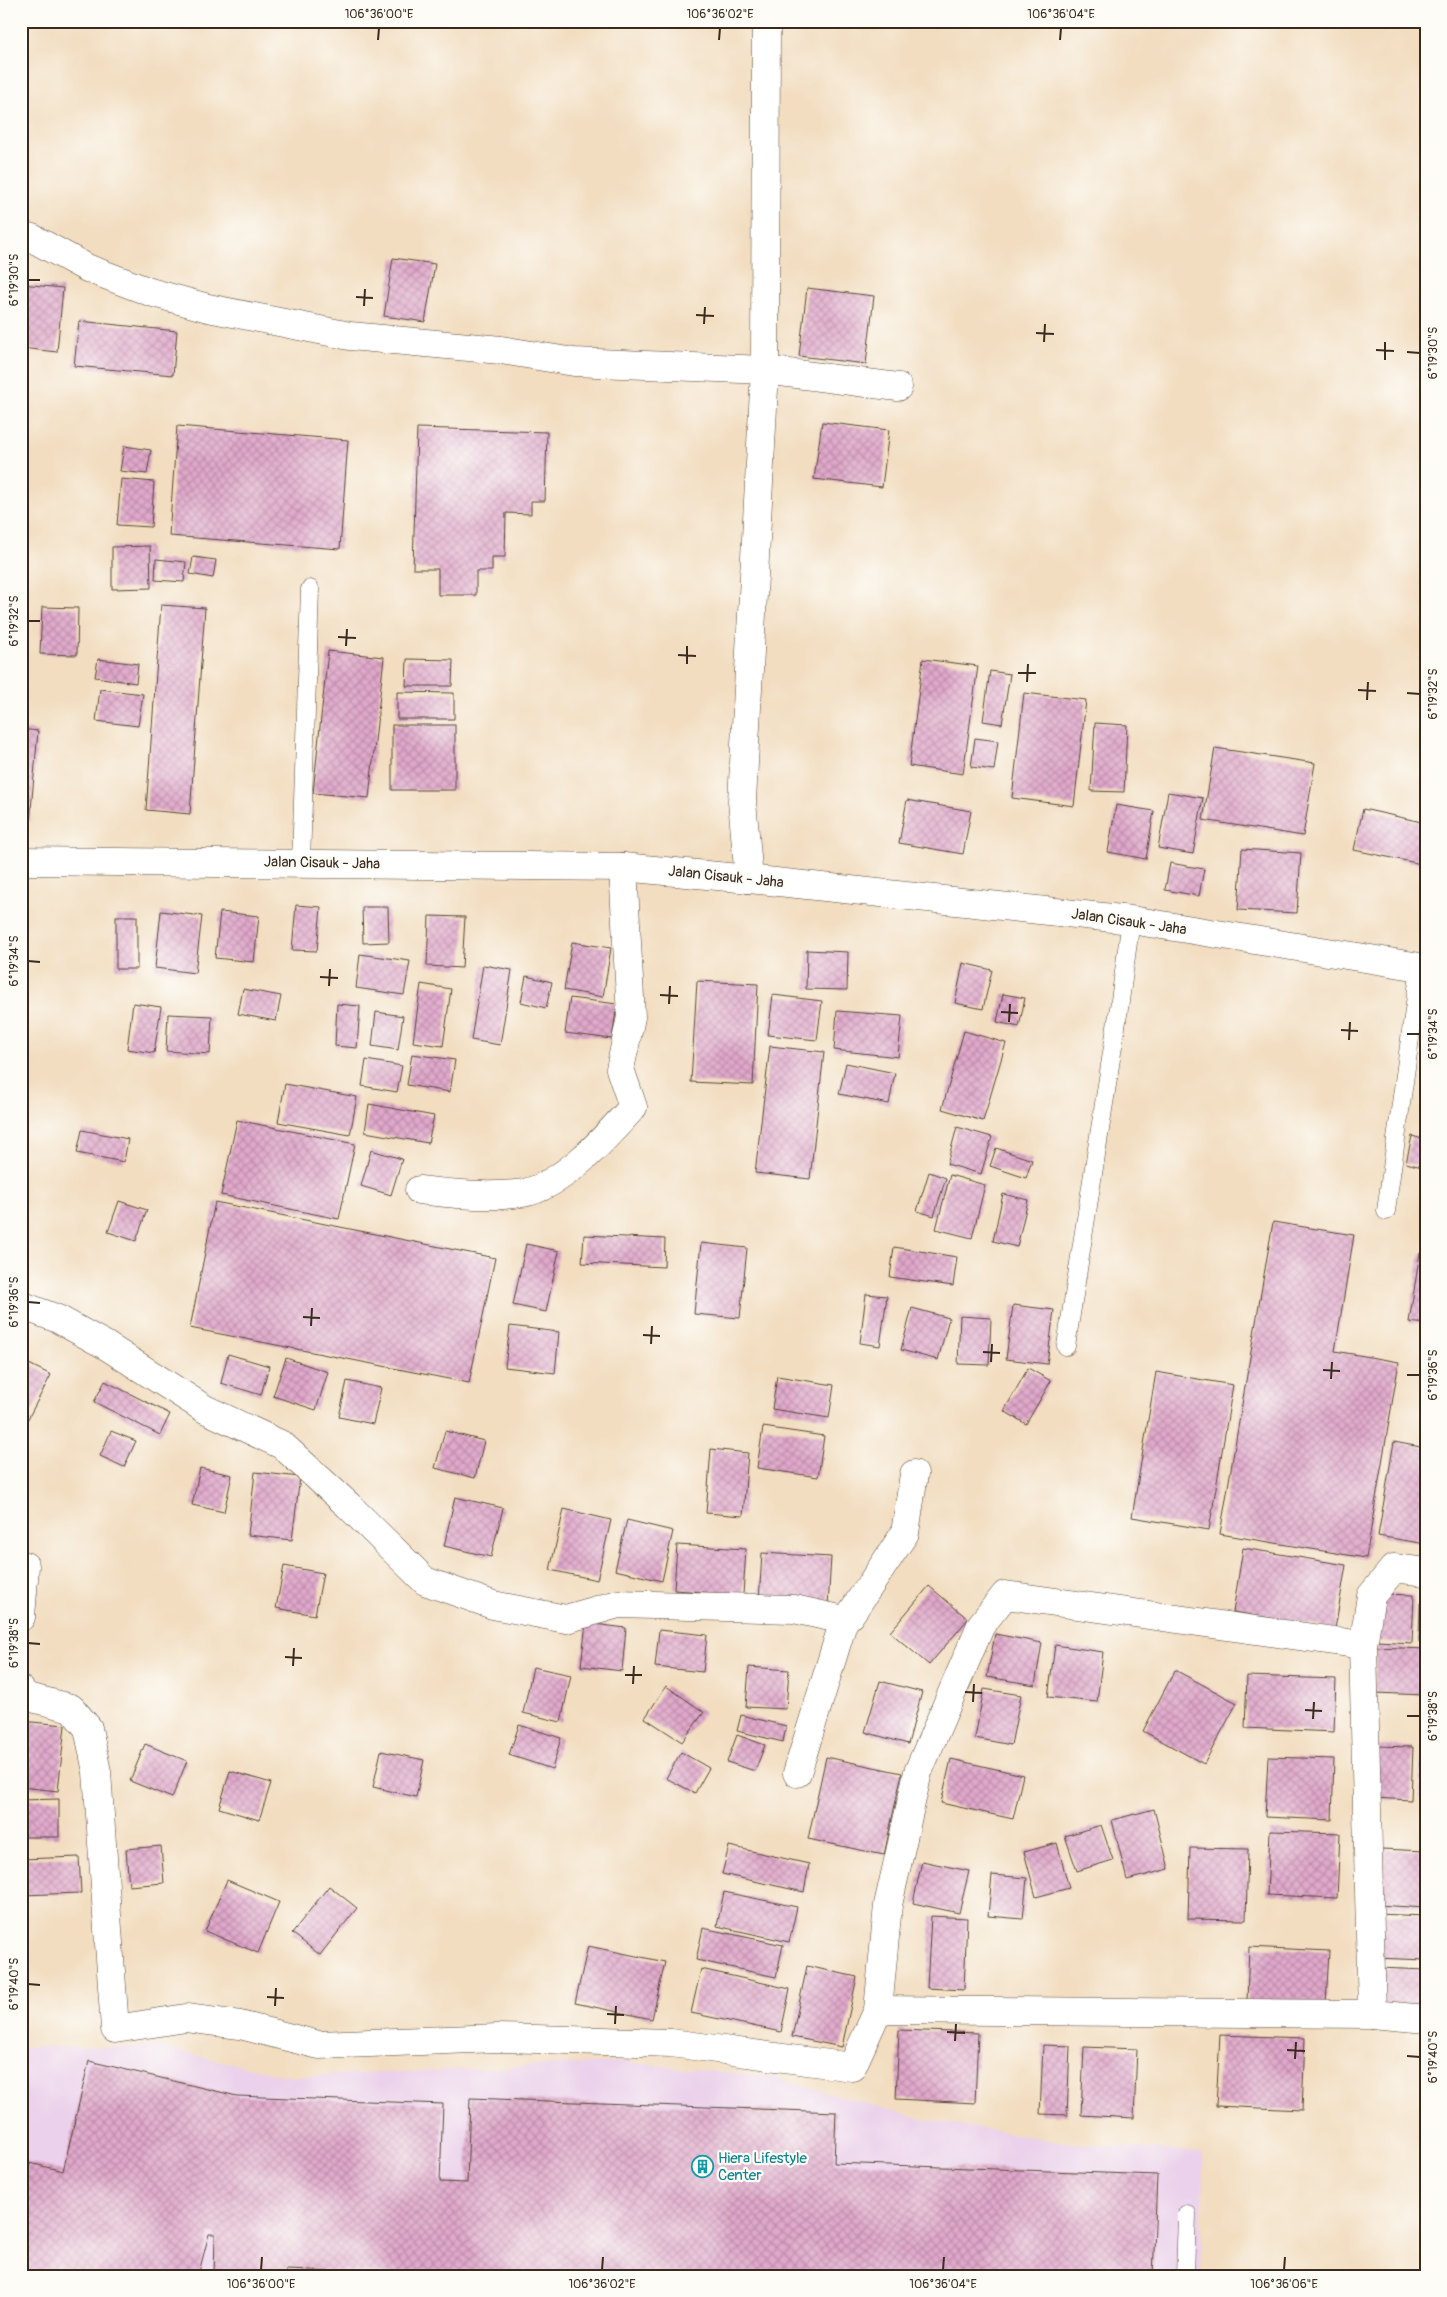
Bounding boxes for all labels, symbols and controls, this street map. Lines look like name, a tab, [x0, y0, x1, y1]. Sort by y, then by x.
text: 106°36'00"E	[345, 7, 413, 22]
text: 106°36'02"E	[686, 7, 754, 22]
text: 106°36'04"E	[1027, 7, 1095, 22]
text: 6°19'30"S	[7, 254, 22, 306]
text: 6°19'30"S	[1426, 327, 1441, 379]
text: 6°19'32"S	[7, 596, 22, 646]
text: 6°19'32"S	[1426, 669, 1441, 719]
street label: Jalan Cisauk - Jaha	[264, 852, 380, 874]
street label: Jalan Cisauk - Jaha	[667, 861, 785, 893]
street label: Jalan Cisauk - Jaha	[1070, 905, 1188, 939]
text: 6°19'34"S	[7, 935, 22, 987]
text: 6°19'34"S	[1426, 1008, 1441, 1060]
text: 6°19'36"S	[7, 1276, 22, 1328]
text: 6°19'36"S	[1426, 1349, 1441, 1401]
text: 6°19'38"S	[7, 1618, 22, 1668]
text: 6°19'38"S	[1426, 1691, 1441, 1741]
text: 6°19'40"S	[7, 1958, 22, 2010]
text: 6°19'40"S	[1426, 2031, 1441, 2083]
place label: Hiera Lifestyle Center	[718, 2149, 808, 2185]
building icon: Hiera Lifestyle Center	[690, 2155, 714, 2179]
text: 106°36'00"E	[227, 2277, 295, 2292]
text: 106°36'02"E	[568, 2277, 636, 2292]
text: 106°36'04"E	[909, 2277, 977, 2292]
text: 106°36'06"E	[1250, 2277, 1318, 2292]

